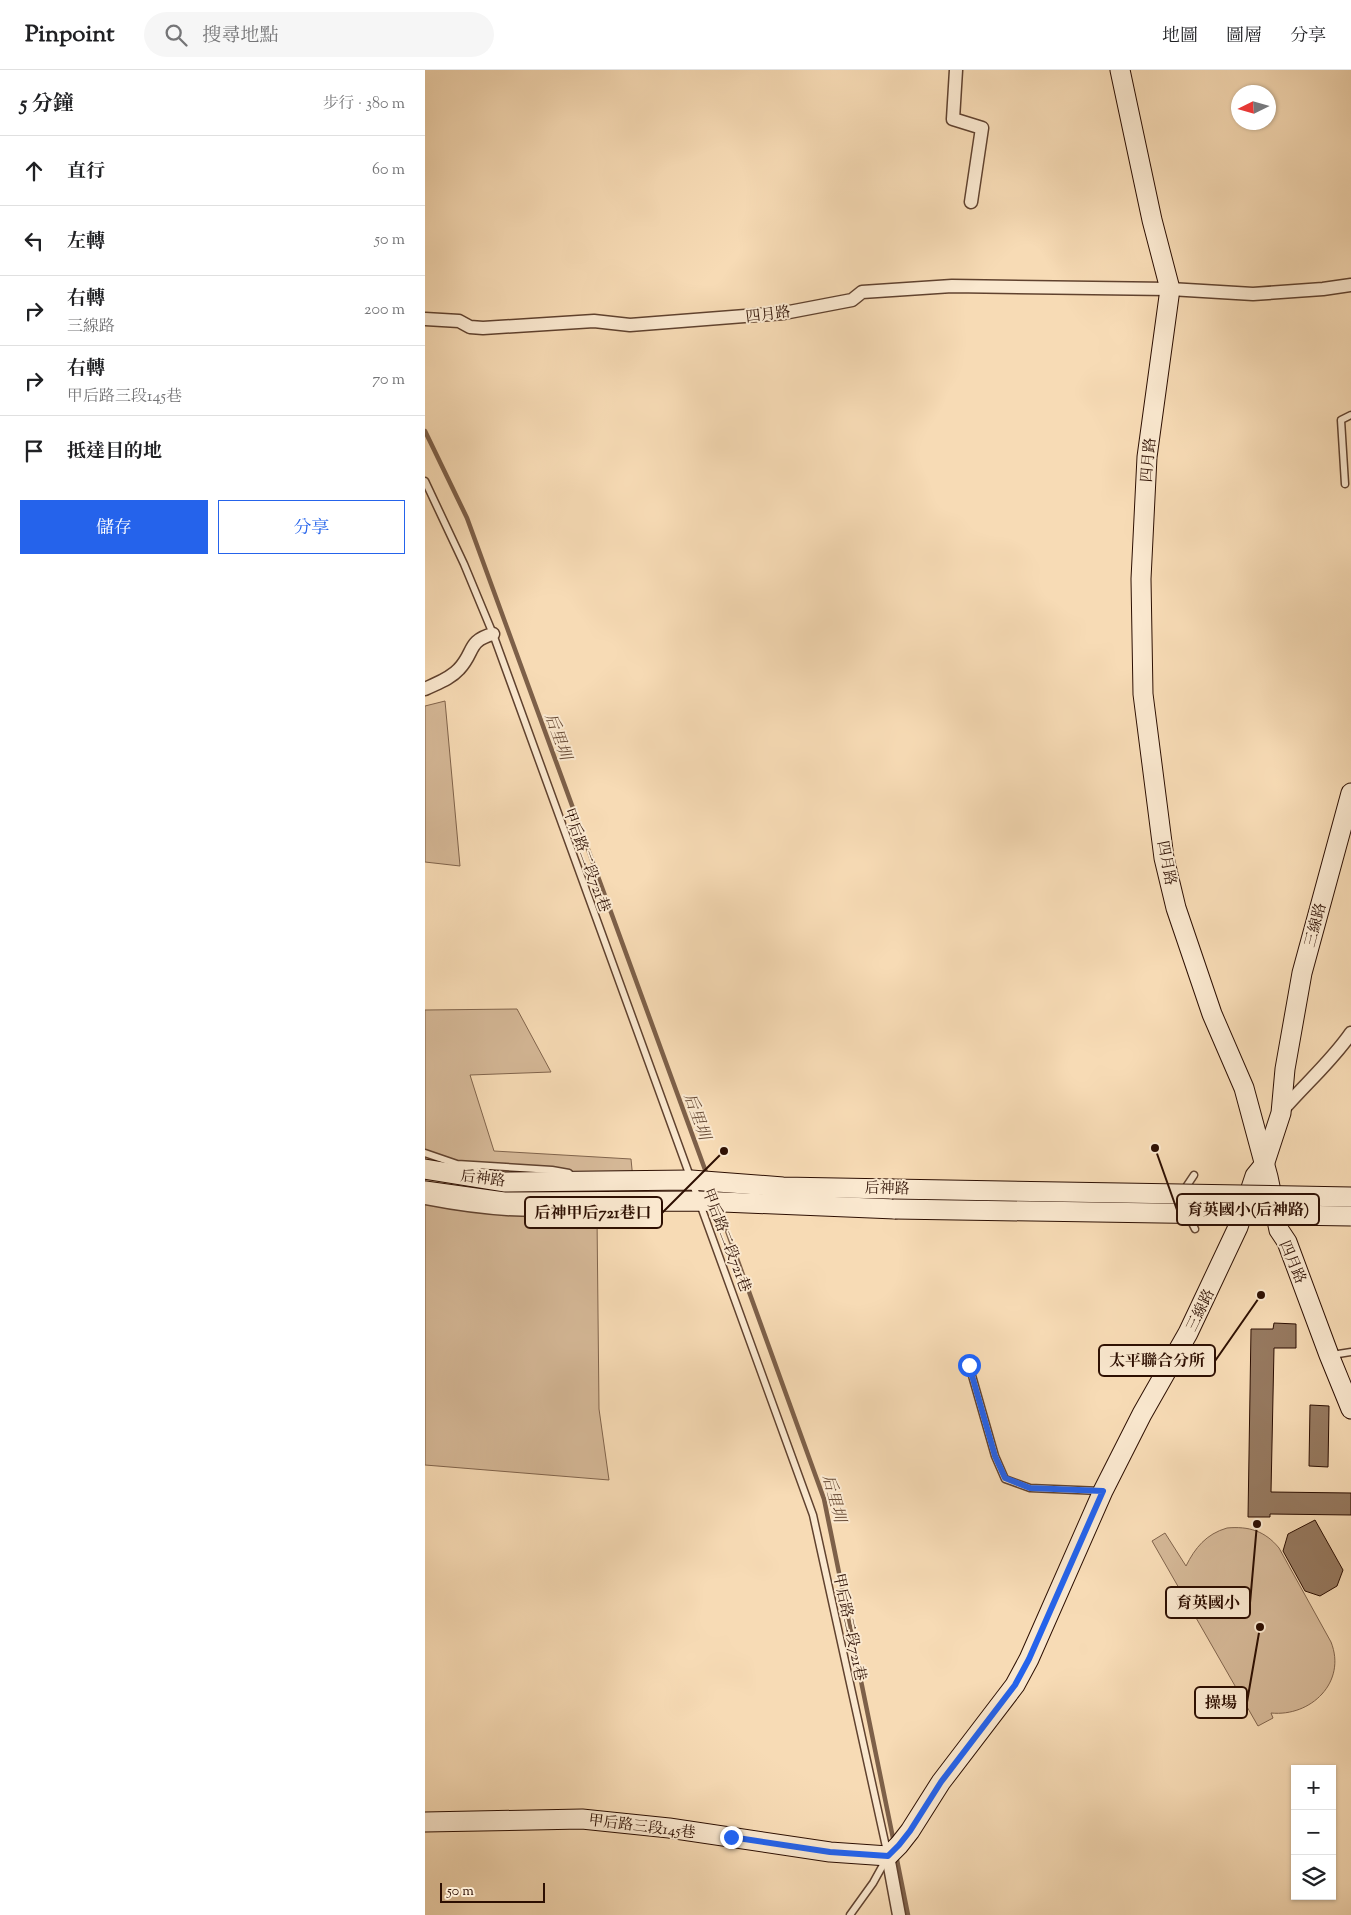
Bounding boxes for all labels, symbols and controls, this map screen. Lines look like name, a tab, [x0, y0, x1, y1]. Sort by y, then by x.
search box	[144, 12, 494, 57]
text: Pinpoint	[25, 18, 114, 52]
icon: search	[162, 21, 190, 49]
text: 搜尋地點	[202, 23, 278, 50]
text: 地圖	[1162, 24, 1198, 50]
text: 圖層	[1226, 24, 1262, 50]
text: 分享	[1290, 24, 1326, 50]
north arrow	[1231, 85, 1276, 130]
text: 5 分鐘	[20, 90, 74, 120]
text: 步行 · 380 m	[323, 93, 405, 116]
icon: ahead	[20, 157, 48, 185]
text: 直行	[67, 159, 105, 186]
text: 60 m	[372, 159, 405, 182]
icon: left	[20, 227, 48, 255]
text: 左轉	[67, 229, 105, 256]
text: 50 m	[374, 229, 405, 252]
text: 右轉	[67, 286, 105, 313]
icon: right	[20, 297, 48, 325]
text: 200 m	[364, 299, 405, 322]
street label: 四月路	[745, 302, 792, 329]
text: 三線路	[67, 316, 115, 339]
text: 右轉	[67, 356, 105, 383]
icon: right	[20, 367, 48, 395]
text: 70 m	[372, 369, 405, 392]
text: 甲后路三段145巷	[67, 386, 182, 409]
icon: arrive	[20, 437, 48, 465]
street label: 四月路	[1137, 437, 1162, 483]
text: 抵達目的地	[67, 439, 162, 466]
button: 儲存	[20, 500, 208, 554]
button: 分享	[218, 500, 405, 554]
water label: 后里圳	[538, 710, 577, 766]
street label: 甲后路二段721巷	[557, 805, 614, 916]
street label: 四月路	[1151, 839, 1180, 887]
street label: 三線路	[1300, 901, 1332, 950]
water label: 后里圳	[677, 1090, 716, 1146]
street label: 后神路	[459, 1166, 506, 1193]
street label: 后神路	[864, 1179, 910, 1200]
street label: 甲后路二段721巷	[696, 1186, 755, 1295]
callout: 育英國小(后神路)	[1177, 1194, 1319, 1225]
callout: 后神甲后721巷口	[525, 1197, 662, 1228]
text: 育英國小(后神路)	[1187, 1200, 1309, 1223]
text: 后神甲后721巷口	[535, 1203, 651, 1226]
street label: 四月路	[1273, 1238, 1310, 1287]
street label: 三線路	[1182, 1286, 1221, 1335]
callout: 太平聯合分所	[1099, 1345, 1215, 1376]
text: 太平聯合分所	[1109, 1351, 1205, 1374]
route start	[958, 1354, 981, 1377]
water label: 后里圳	[815, 1472, 851, 1528]
street label: 甲后路二段721巷	[827, 1572, 870, 1683]
callout: 育英國小	[1166, 1587, 1250, 1618]
text: 育英國小	[1176, 1593, 1240, 1616]
callout: 操場	[1195, 1687, 1247, 1718]
text: 操場	[1205, 1693, 1237, 1716]
map controls	[1291, 1765, 1336, 1900]
button: +	[1291, 1765, 1336, 1810]
street label: 甲后路三段145巷	[587, 1810, 697, 1844]
button: −	[1291, 1810, 1336, 1855]
route end	[720, 1826, 743, 1849]
button: layers	[1291, 1855, 1336, 1900]
scale bar	[440, 1880, 545, 1903]
text: 50 m	[447, 1882, 474, 1902]

